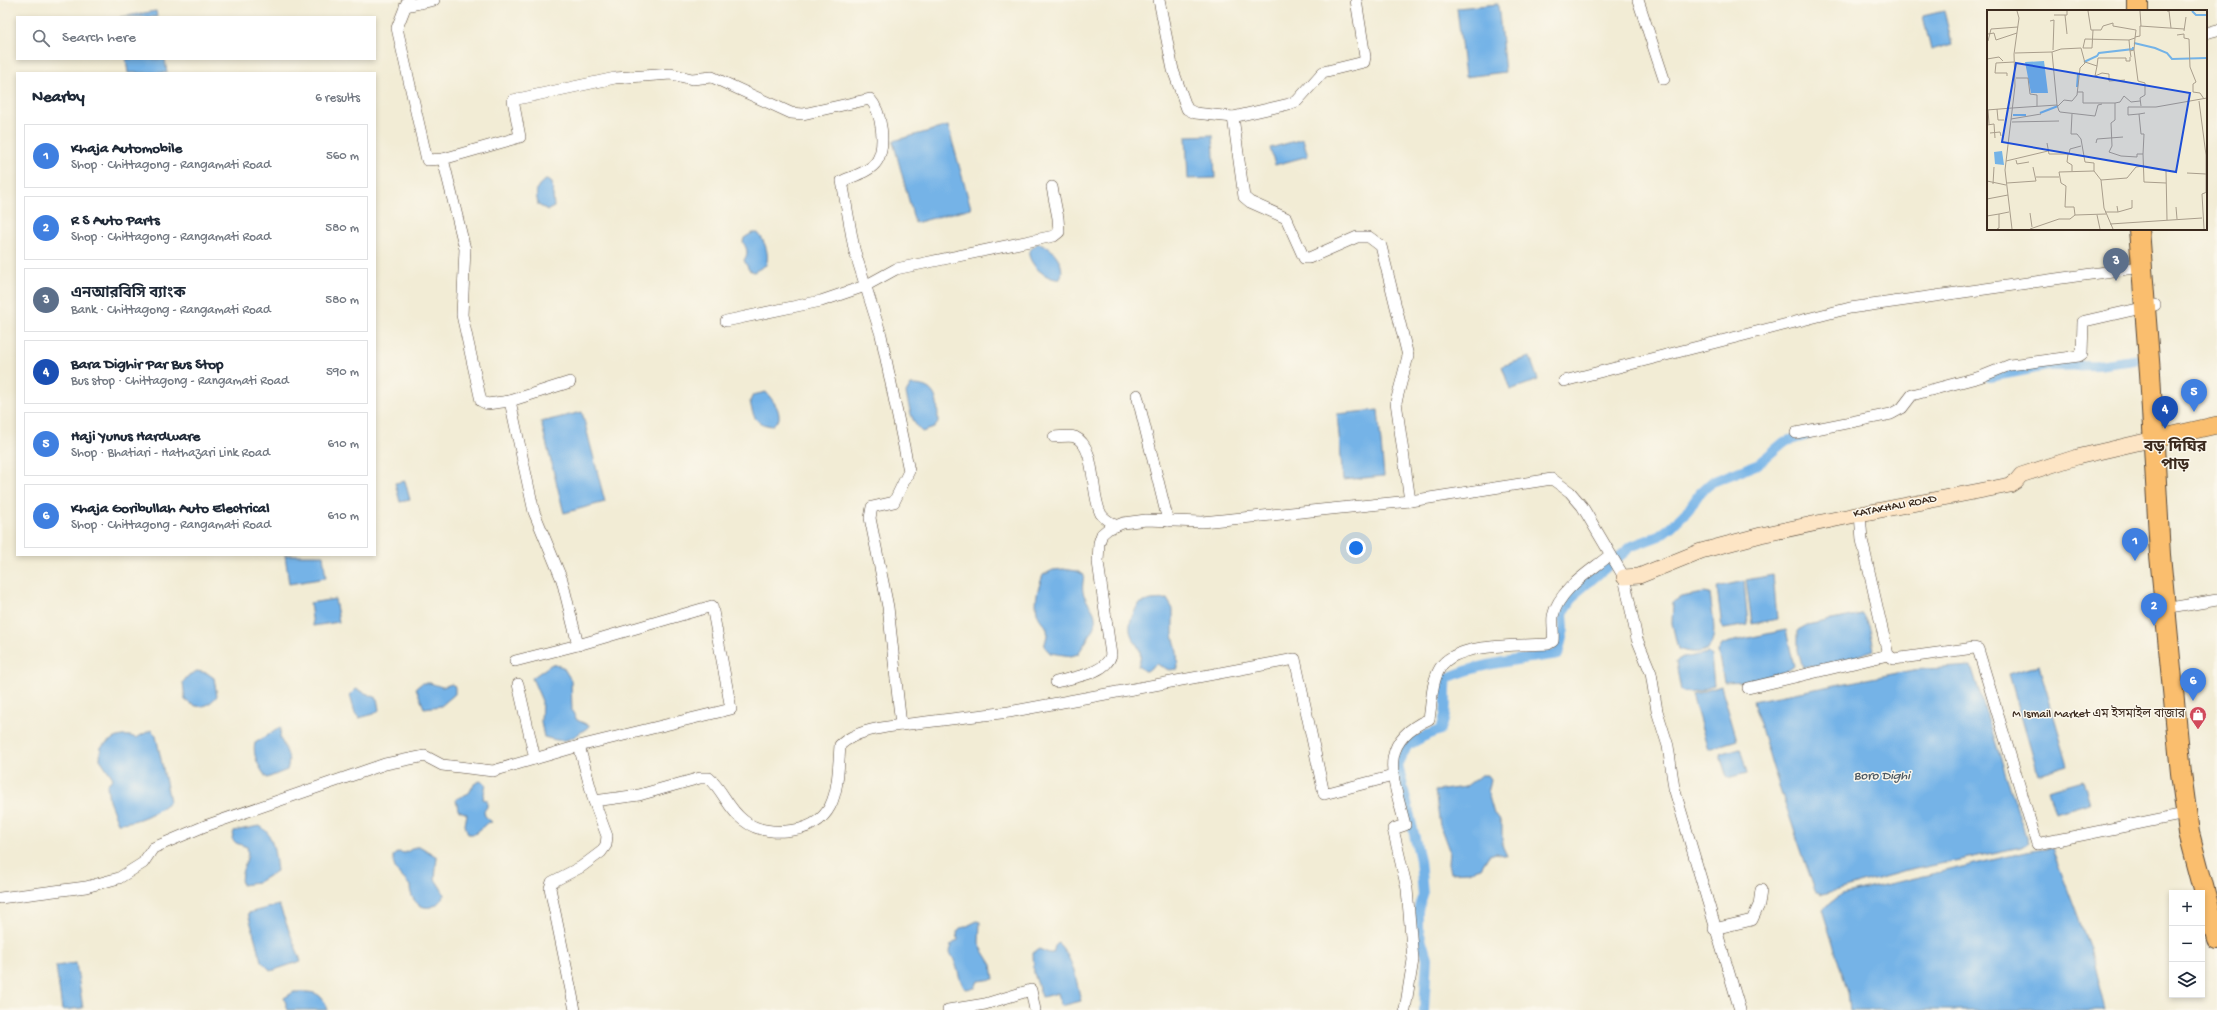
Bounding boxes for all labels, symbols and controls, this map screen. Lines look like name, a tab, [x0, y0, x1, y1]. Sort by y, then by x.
inset map	[1987, 10, 2207, 230]
search box	[16, 16, 376, 60]
icon: search	[30, 27, 52, 49]
text: Search here	[62, 29, 136, 47]
text: Nearby	[32, 88, 85, 108]
text: 6 results	[315, 91, 360, 106]
text: Khaja Automobile	[71, 140, 182, 158]
text: 1	[43, 149, 49, 164]
text: 560 m	[326, 149, 359, 164]
text: Shop · Chittagong - Rangamati Road	[71, 158, 271, 173]
text: R S Auto Parts	[71, 212, 160, 230]
text: 2	[43, 221, 49, 236]
text: 580 m	[325, 221, 359, 236]
text: Shop · Chittagong - Rangamati Road	[71, 230, 271, 245]
pin: 3	[2103, 248, 2129, 281]
text: এনআরবিসি ব্যাংক	[71, 285, 186, 303]
text: 3	[43, 293, 49, 308]
text: 580 m	[325, 293, 359, 308]
text: Bank · Chittagong - Rangamati Road	[71, 303, 271, 318]
text: Bara Dighir Par Bus Stop	[71, 356, 223, 374]
text: 4	[43, 365, 49, 380]
text: 590 m	[326, 365, 359, 380]
text: Bus stop · Chittagong - Rangamati Road	[71, 374, 289, 389]
pin: 5	[2181, 379, 2207, 412]
pin: 4	[2152, 396, 2178, 429]
text: Haji Yunus Hardware	[71, 428, 200, 446]
text: 5	[43, 437, 49, 452]
text: 610 m	[327, 437, 359, 452]
district label: বড় দিঘির পাড়	[2143, 437, 2207, 476]
text: Shop · Bhatiari - Hathazari Link Road	[71, 446, 270, 461]
street label: KATAKHALI ROAD	[1852, 492, 1938, 522]
text: Khaja Goribullah Auto Electrical	[71, 500, 269, 518]
text: 6	[43, 509, 49, 524]
text: 610 m	[327, 509, 359, 524]
text: Shop · Chittagong - Rangamati Road	[71, 518, 271, 533]
pin: 1	[2122, 528, 2148, 561]
your location	[1346, 538, 1366, 558]
pin: 2	[2141, 593, 2167, 626]
pin: 6	[2180, 668, 2206, 701]
place label: M Ismail Market এম ইসমাইল বাজার	[2012, 705, 2186, 722]
shop icon: M Ismail Market এম ইসমাইল বাজার	[2188, 705, 2208, 730]
water label: Boro Dighi	[1854, 769, 1912, 784]
map controls	[2169, 890, 2205, 998]
button: +	[2169, 890, 2205, 926]
button: −	[2169, 926, 2205, 962]
button: layers	[2169, 962, 2205, 998]

